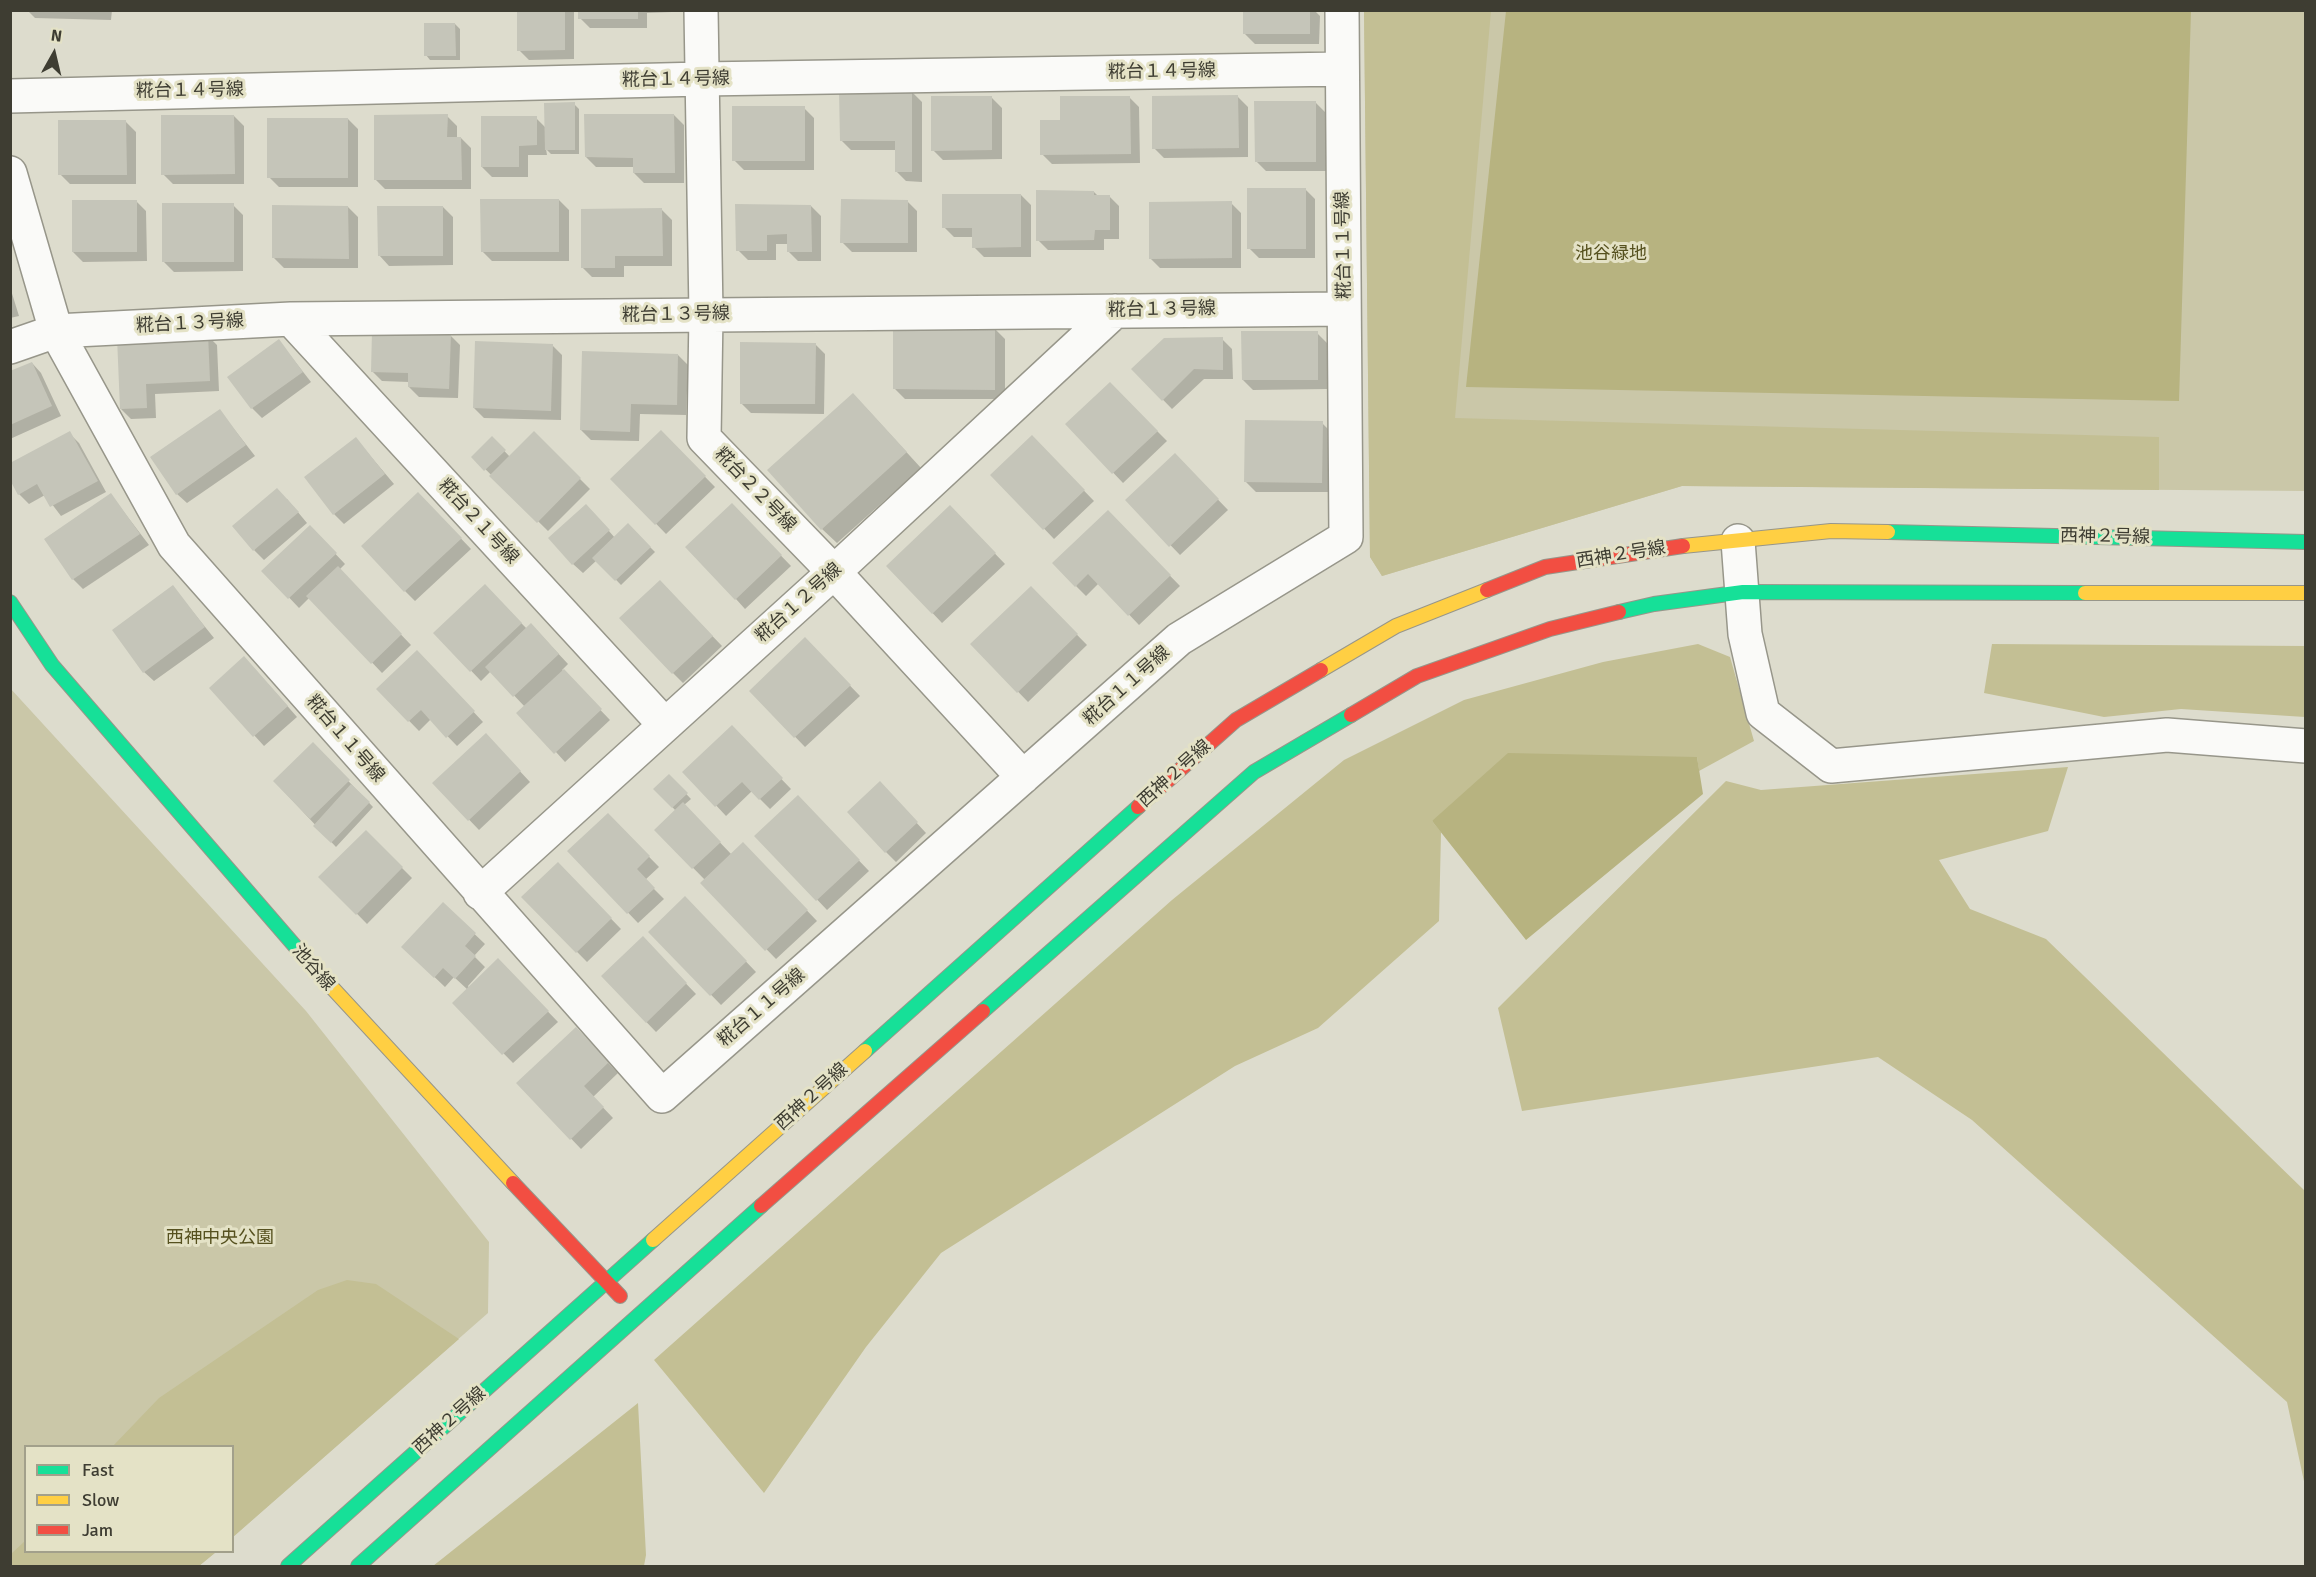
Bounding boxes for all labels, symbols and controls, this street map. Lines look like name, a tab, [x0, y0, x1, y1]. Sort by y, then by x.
north arrow	[24, 24, 84, 84]
text: N	[50, 25, 63, 47]
street label: 糀台１４号線	[1108, 60, 1216, 84]
street label: 糀台１４号線	[622, 68, 730, 92]
street label: 糀台１４号線	[136, 79, 244, 103]
street label: 糀台１１号線	[1332, 191, 1356, 299]
park label: 池谷緑地	[1575, 243, 1647, 265]
street label: 糀台１３号線	[1108, 298, 1216, 322]
street label: 糀台１３号線	[622, 303, 730, 327]
street label: 糀台１３号線	[136, 310, 244, 338]
street label: 糀台２２号線	[710, 444, 800, 536]
street label: 糀台２１号線	[433, 475, 523, 569]
street label: 西神２号線	[2060, 525, 2150, 549]
street label: 西神２号線	[1575, 537, 1667, 573]
street label: 糀台１２号線	[752, 559, 846, 647]
street label: 糀台１１号線	[1080, 642, 1174, 730]
street label: 糀台１１号線	[301, 691, 389, 787]
street label: 西神２号線	[1134, 736, 1216, 812]
street label: 池谷線	[287, 941, 339, 995]
street label: 糀台１１号線	[714, 964, 810, 1052]
street label: 西神２号線	[771, 1059, 853, 1135]
park label: 西神中央公園	[166, 1227, 274, 1249]
street label: 西神２号線	[409, 1383, 491, 1459]
legend	[24, 1445, 234, 1553]
text: Fast	[82, 1459, 114, 1481]
text: Slow	[82, 1489, 119, 1511]
text: Jam	[82, 1519, 113, 1541]

